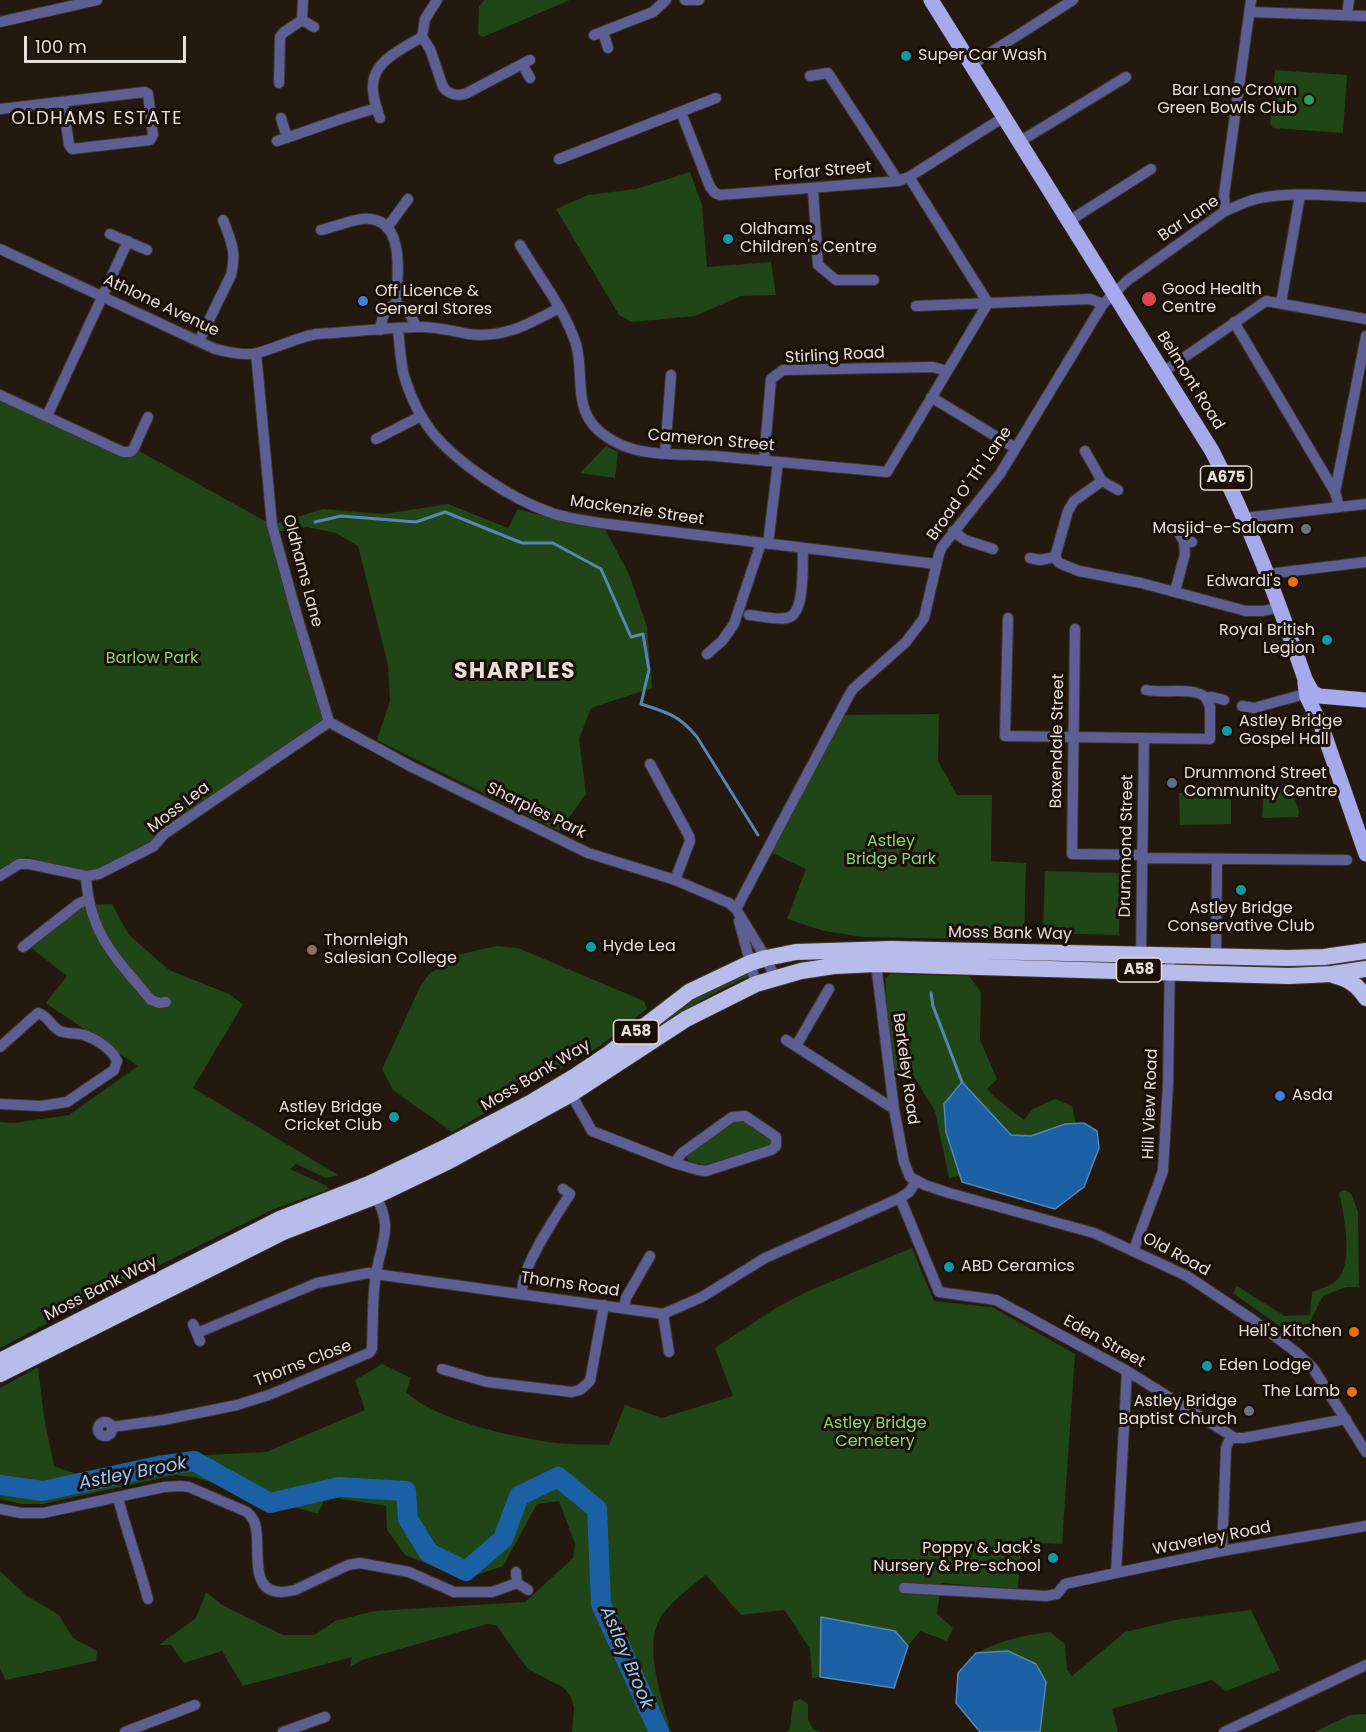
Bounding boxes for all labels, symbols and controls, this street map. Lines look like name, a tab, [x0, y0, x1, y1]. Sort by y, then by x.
scale bar	[27, 24, 189, 62]
text: 100 m	[35, 34, 87, 59]
place label: Super Car Wash	[918, 46, 1047, 66]
marker: Super Car Wash	[899, 49, 913, 63]
place label: Bar Lane Crown Green Bowls Club	[1157, 81, 1297, 119]
marker: Bar Lane Crown Green Bowls Club	[1302, 93, 1316, 107]
district label: OLDHAMS ESTATE	[11, 108, 183, 130]
street label: Forfar Street	[774, 158, 872, 186]
street label: Bar Lane	[1155, 192, 1223, 246]
place label: Oldhams Children's Centre	[740, 220, 877, 258]
marker: Oldhams Children's Centre	[721, 232, 735, 246]
street label: Athlone Avenue	[100, 271, 222, 341]
place label: Good Health Centre	[1162, 280, 1262, 318]
place label: Off Licence & General Stores	[375, 282, 492, 320]
marker: Good Health Centre	[1140, 290, 1158, 308]
marker: Off Licence & General Stores	[356, 294, 370, 308]
street label: Belmont Road	[1152, 328, 1228, 434]
street label: Stirling Road	[785, 344, 885, 368]
street label: Broad O' Th' Lane	[923, 423, 1017, 545]
street label: Cameron Street	[647, 426, 775, 456]
road number: A675	[1200, 466, 1252, 490]
street label: Mackenzie Street	[569, 492, 705, 530]
street label: Oldhams Lane	[278, 513, 326, 629]
place label: Masjid-e-Salaam	[1153, 519, 1294, 539]
marker: Masjid-e-Salaam	[1299, 522, 1313, 536]
place label: Edwardi's	[1206, 572, 1281, 592]
marker: Edwardi's	[1286, 575, 1300, 589]
place label: Royal British Legion	[1219, 621, 1315, 659]
marker: Royal British Legion	[1320, 633, 1334, 647]
park label: Barlow Park	[106, 649, 198, 669]
district label: SHARPLES	[454, 659, 576, 685]
street label: Baxendale Street	[1047, 673, 1069, 809]
place label: Astley Bridge Gospel Hall	[1239, 712, 1342, 750]
marker: Astley Bridge Gospel Hall	[1220, 724, 1234, 738]
place label: Drummond Street Community Centre	[1184, 764, 1337, 802]
street label: Drummond Street	[1116, 774, 1138, 918]
marker: Drummond Street Community Centre	[1165, 776, 1179, 790]
street label: Moss Lea	[144, 778, 214, 838]
street label: Sharples Park	[483, 779, 589, 843]
park label: Astley Bridge Park	[846, 832, 936, 870]
marker: Astley Bridge Conservative Club	[1234, 883, 1248, 897]
place label: Astley Bridge Conservative Club	[1167, 899, 1315, 937]
street label: Moss Bank Way	[948, 923, 1072, 945]
place label: Thornleigh Salesian College	[324, 931, 457, 969]
place label: Hyde Lea	[603, 937, 676, 957]
marker: Hyde Lea	[584, 940, 598, 954]
marker: Thornleigh Salesian College	[305, 943, 319, 957]
road number: A58	[1116, 958, 1162, 982]
street label: Berkeley Road	[888, 1012, 922, 1126]
road number: A58	[614, 1020, 658, 1044]
street label: Moss Bank Way	[478, 1036, 594, 1116]
street label: Hill View Road	[1139, 1048, 1163, 1160]
place label: Asda	[1292, 1086, 1333, 1106]
marker: Asda	[1273, 1089, 1287, 1103]
place label: Astley Bridge Cricket Club	[279, 1098, 382, 1136]
marker: Astley Bridge Cricket Club	[387, 1110, 401, 1124]
street label: Old Road	[1139, 1229, 1213, 1281]
street label: Moss Bank Way	[41, 1252, 161, 1326]
place label: ABD Ceramics	[961, 1257, 1075, 1277]
marker: ABD Ceramics	[942, 1260, 956, 1274]
street label: Thorns Road	[519, 1269, 621, 1301]
street label: Eden Street	[1060, 1312, 1148, 1372]
place label: Hell's Kitchen	[1239, 1322, 1342, 1342]
marker: Hell's Kitchen	[1347, 1325, 1361, 1339]
street label: Thorns Close	[252, 1337, 354, 1391]
place label: Eden Lodge	[1219, 1356, 1311, 1376]
marker: Eden Lodge	[1200, 1359, 1214, 1373]
place label: The Lamb	[1262, 1382, 1340, 1402]
marker: The Lamb	[1345, 1385, 1359, 1399]
place label: Astley Bridge Baptist Church	[1119, 1392, 1237, 1430]
marker: Astley Bridge Baptist Church	[1242, 1404, 1256, 1418]
park label: Astley Bridge Cemetery	[823, 1414, 927, 1452]
water label: Astley Brook	[77, 1453, 189, 1495]
street label: Waverley Road	[1151, 1518, 1273, 1560]
place label: Poppy & Jack's Nursery & Pre-school	[873, 1539, 1041, 1577]
marker: Poppy & Jack's Nursery & Pre-school	[1046, 1551, 1060, 1565]
water label: Astley Brook	[595, 1604, 657, 1712]

